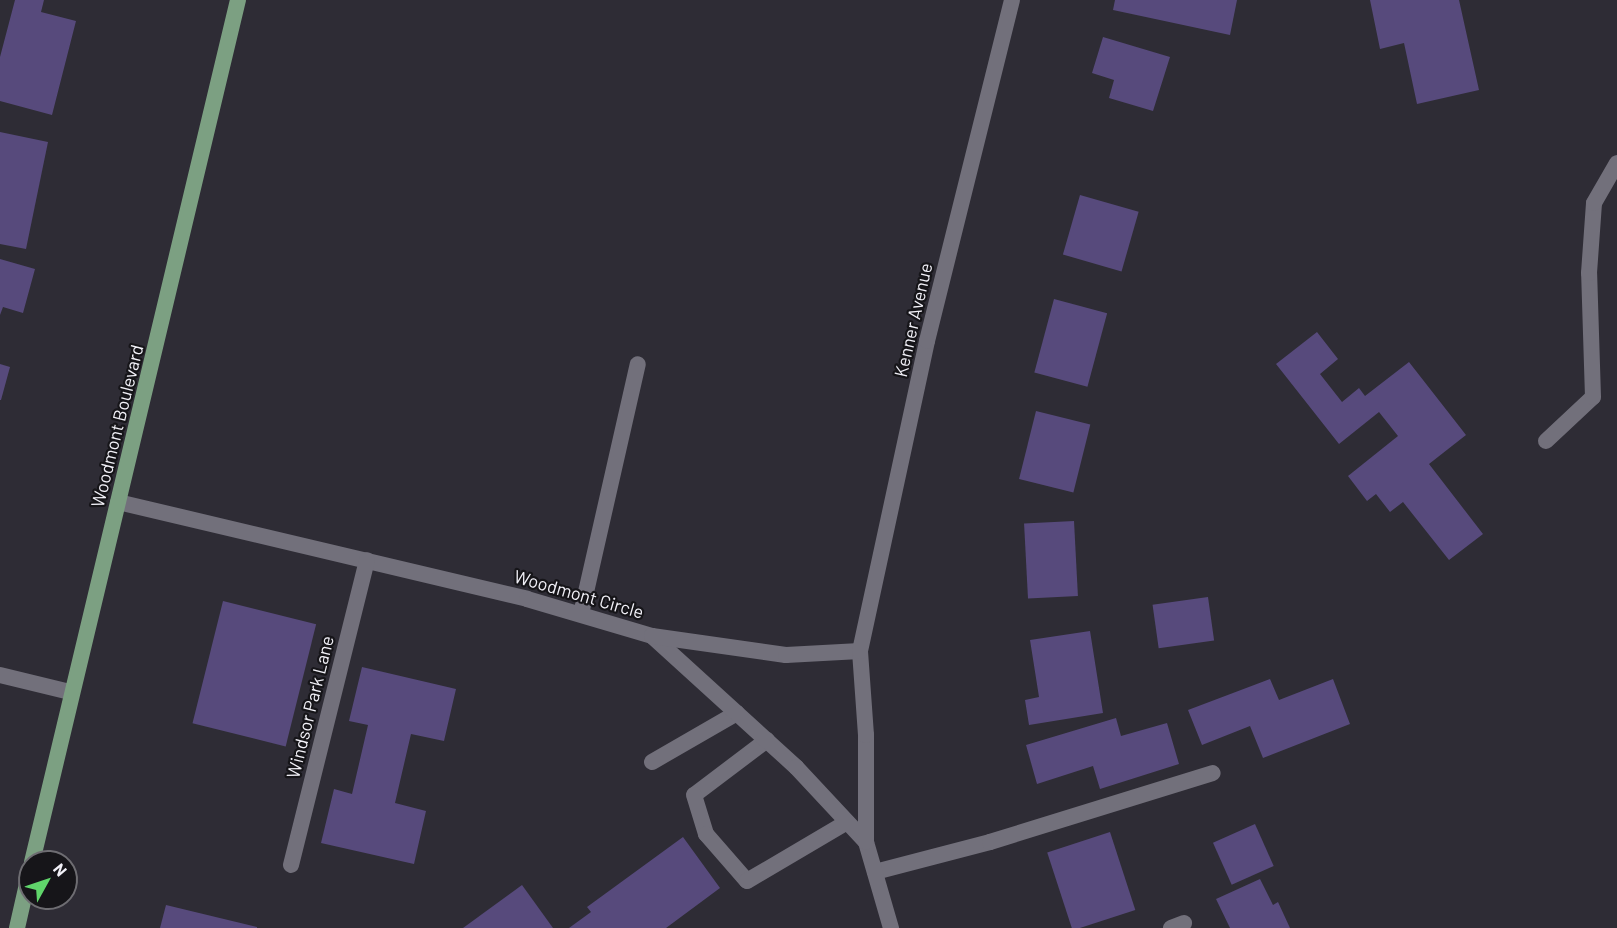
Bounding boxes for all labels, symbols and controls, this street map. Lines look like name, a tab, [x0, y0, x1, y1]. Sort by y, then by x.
street label: Kenner Avenue	[889, 261, 937, 379]
street label: Woodmont Boulevard	[86, 342, 148, 510]
street label: Woodmont Circle	[512, 565, 646, 623]
street label: Windsor Park Lane	[282, 634, 338, 780]
north arrow	[18, 850, 78, 910]
text: N	[50, 859, 71, 880]

